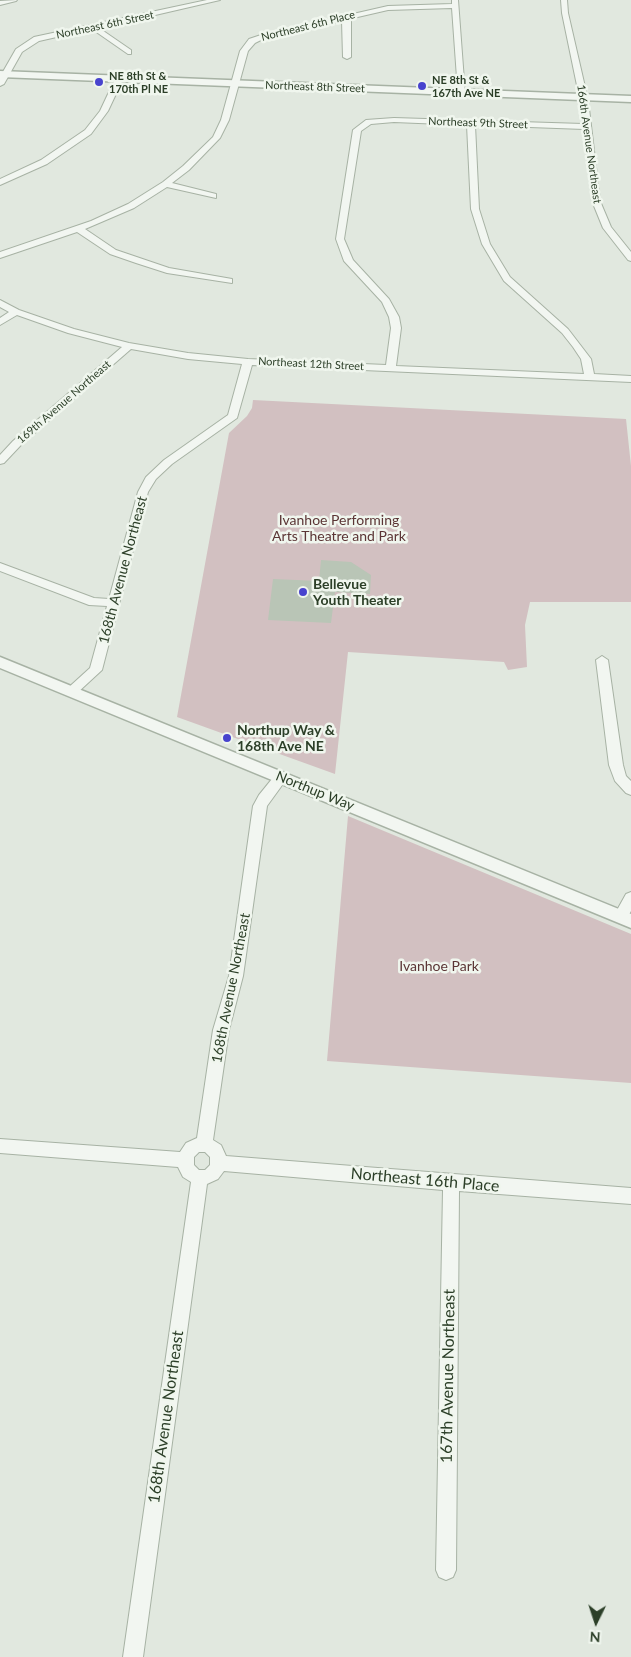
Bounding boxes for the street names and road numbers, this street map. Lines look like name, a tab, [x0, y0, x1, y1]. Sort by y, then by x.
street label: Northeast 6th Street	[55, 8, 155, 42]
street label: Northeast 6th Place	[260, 8, 356, 44]
street label: Northeast 8th Street	[265, 79, 365, 95]
street label: 166th Avenue Northeast	[574, 84, 604, 204]
street label: Northeast 9th Street	[428, 115, 528, 131]
street label: Northeast 12th Street	[258, 355, 364, 373]
street label: 169th Avenue Northeast	[14, 358, 114, 446]
street label: 168th Avenue Northeast	[95, 494, 151, 646]
street label: Northup Way	[273, 768, 357, 814]
street label: 168th Avenue Northeast	[208, 912, 254, 1064]
street label: Northeast 16th Place	[350, 1164, 500, 1196]
street label: 167th Avenue Northeast	[437, 1289, 459, 1463]
street label: 168th Avenue Northeast	[144, 1329, 188, 1505]

